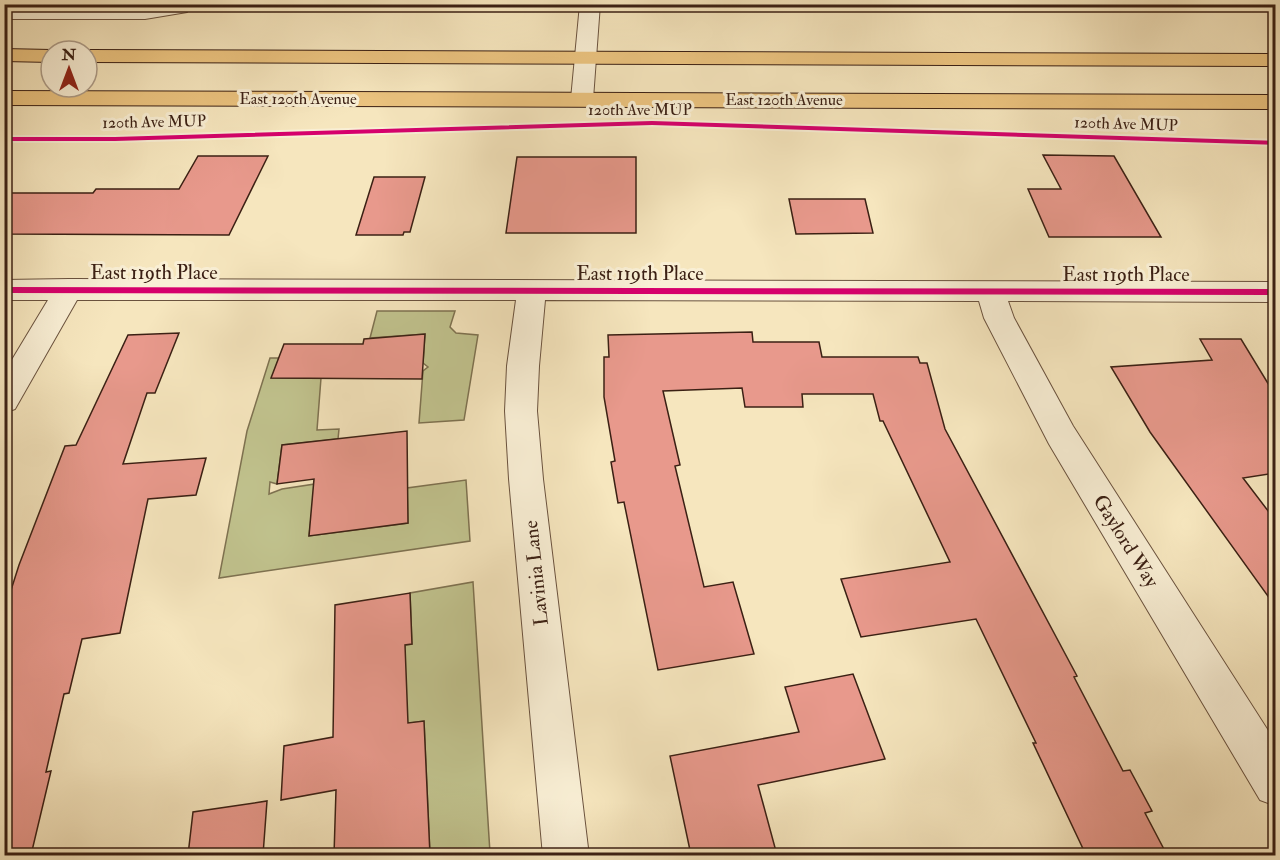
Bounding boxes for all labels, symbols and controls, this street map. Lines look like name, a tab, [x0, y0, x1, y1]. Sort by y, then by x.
north arrow	[39, 39, 99, 99]
text: N	[61, 45, 77, 65]
street label: East 120th Avenue	[239, 89, 357, 109]
street label: East 120th Avenue	[725, 90, 843, 110]
street label: 120th Ave MUP	[588, 100, 692, 120]
street label: 120th Ave MUP	[102, 111, 206, 133]
street label: 120th Ave MUP	[1074, 112, 1178, 136]
street label: East 119th Place	[90, 260, 218, 285]
street label: East 119th Place	[576, 261, 704, 286]
street label: East 119th Place	[1062, 262, 1190, 287]
street label: Gaylord Way	[1088, 490, 1165, 593]
street label: Lavinia Lane	[518, 519, 554, 627]

